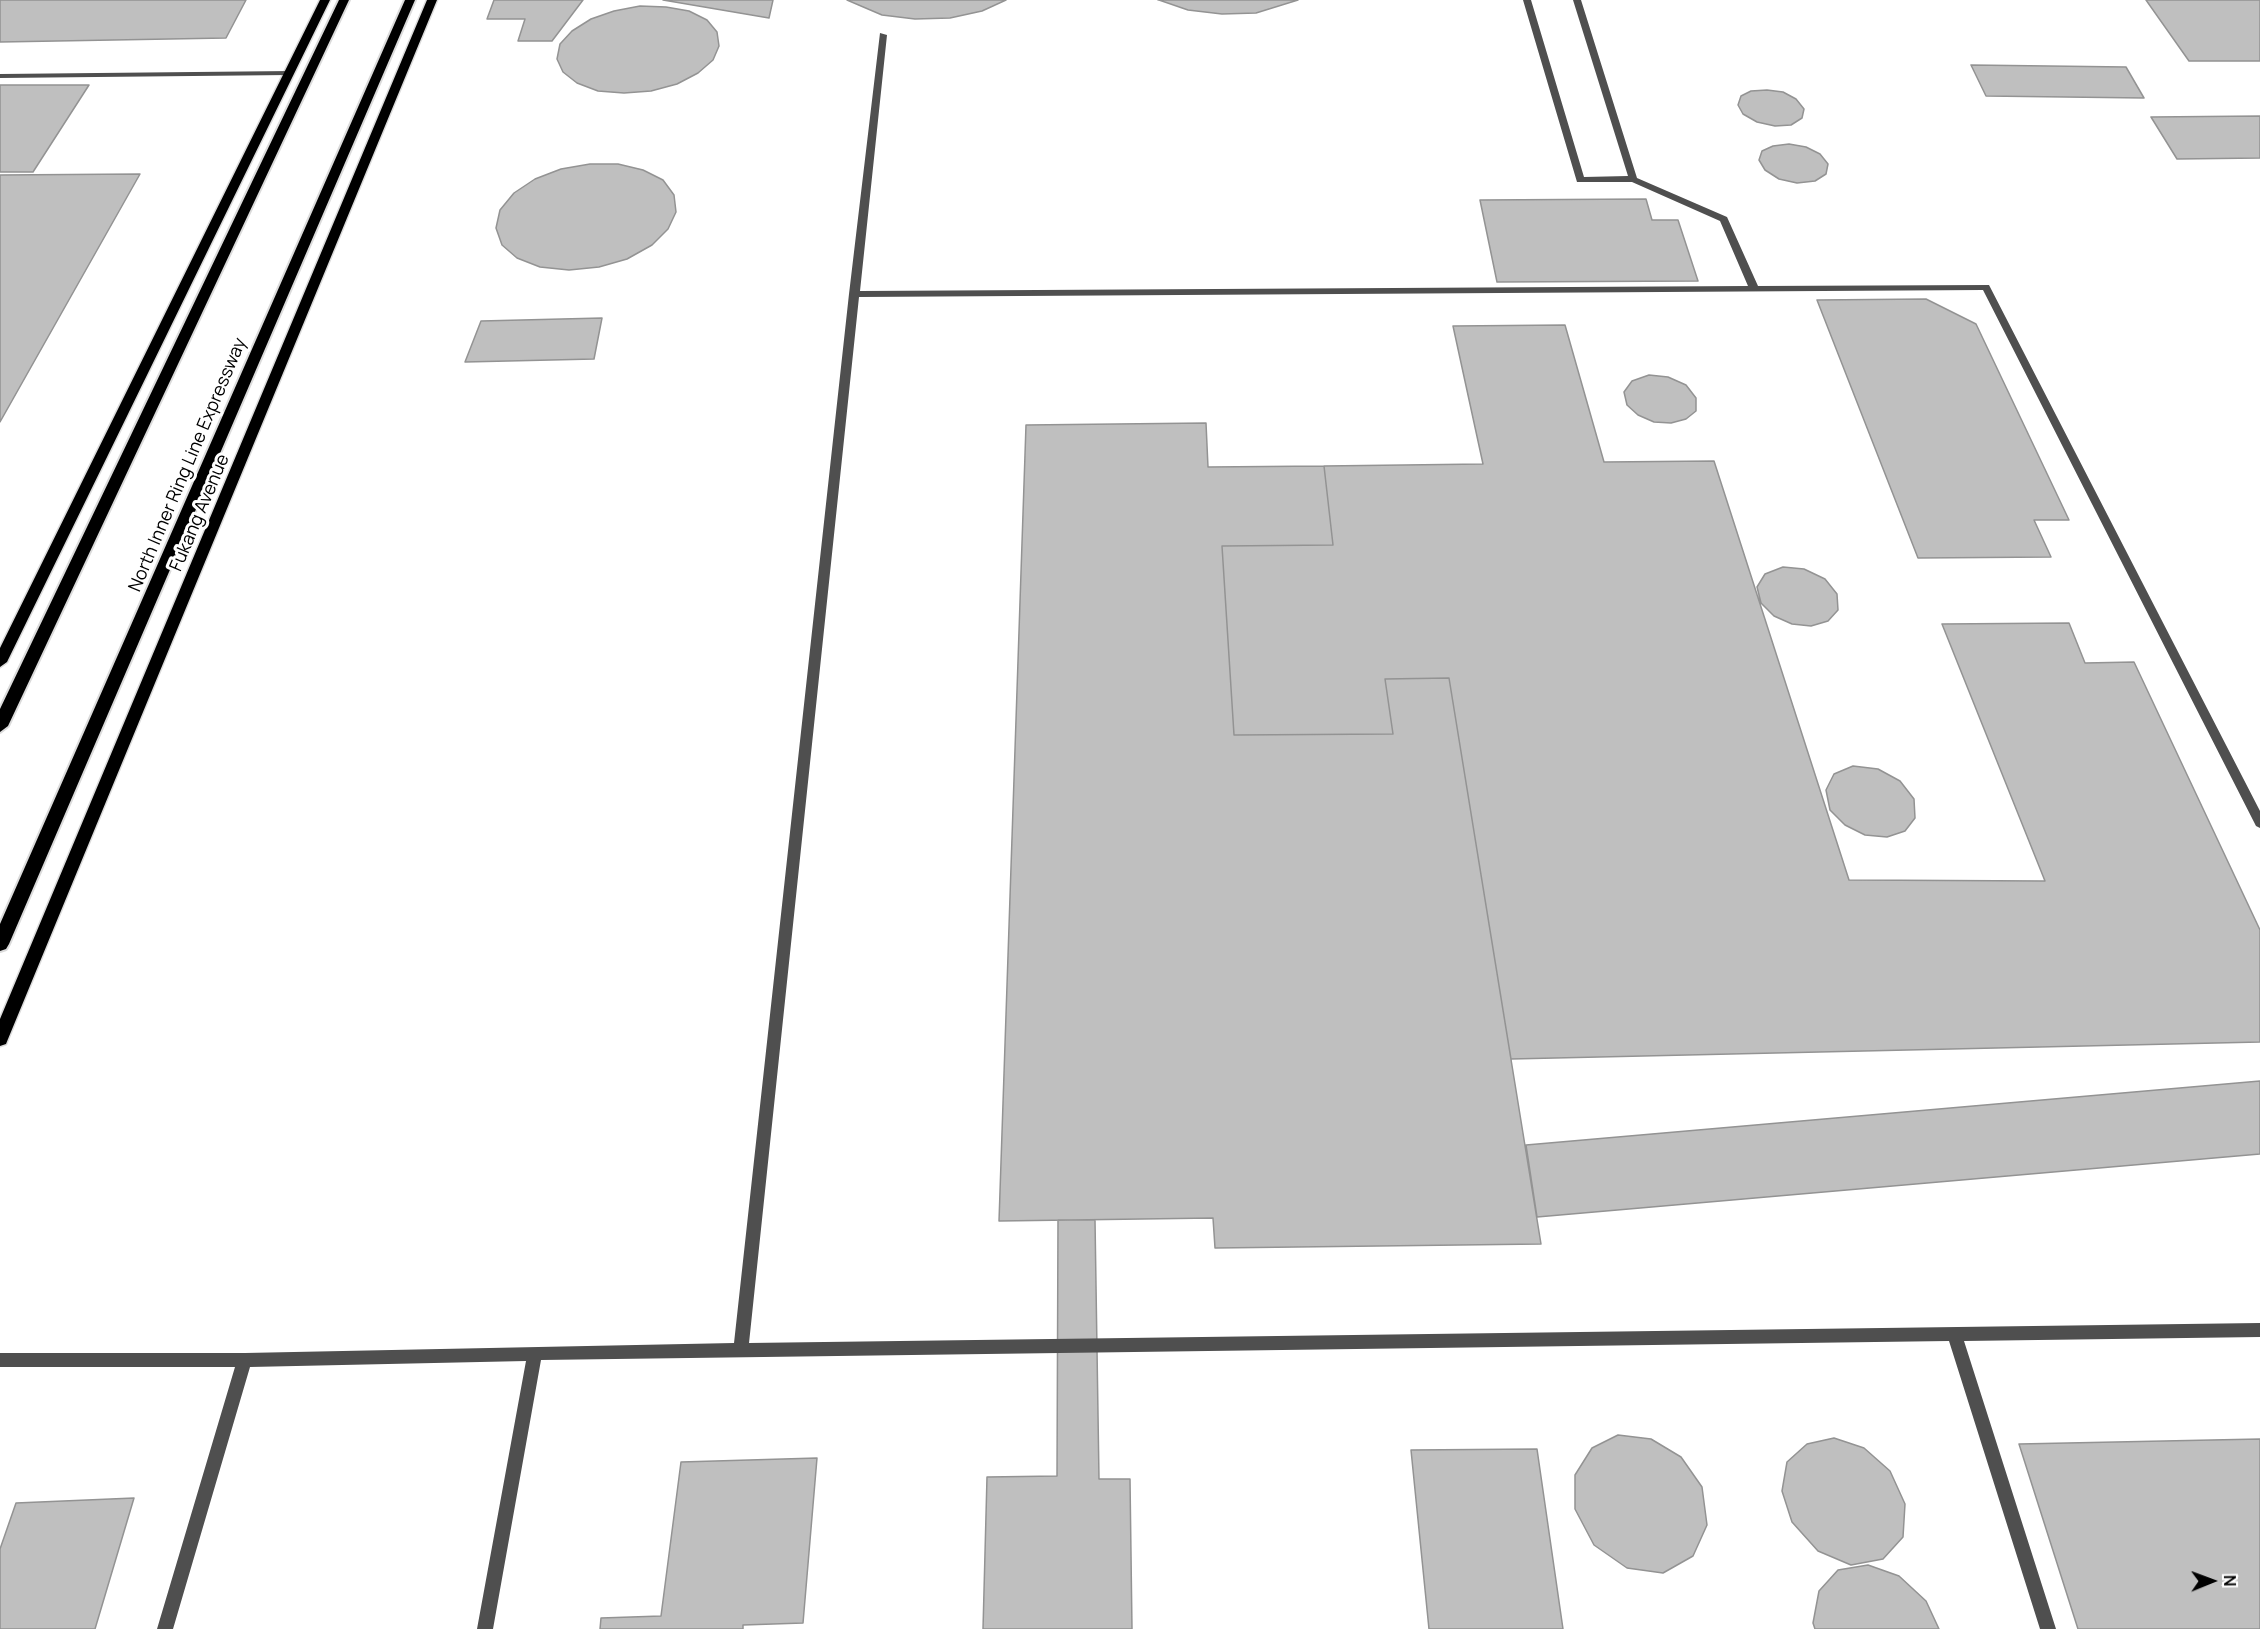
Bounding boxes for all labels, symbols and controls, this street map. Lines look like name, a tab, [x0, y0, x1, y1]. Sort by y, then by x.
street label: North Inner Ring Line Expressway	[125, 335, 251, 595]
street label: Fukang Avenue	[166, 451, 234, 575]
north arrow	[2182, 1551, 2242, 1611]
text: N	[2219, 1575, 2241, 1587]

